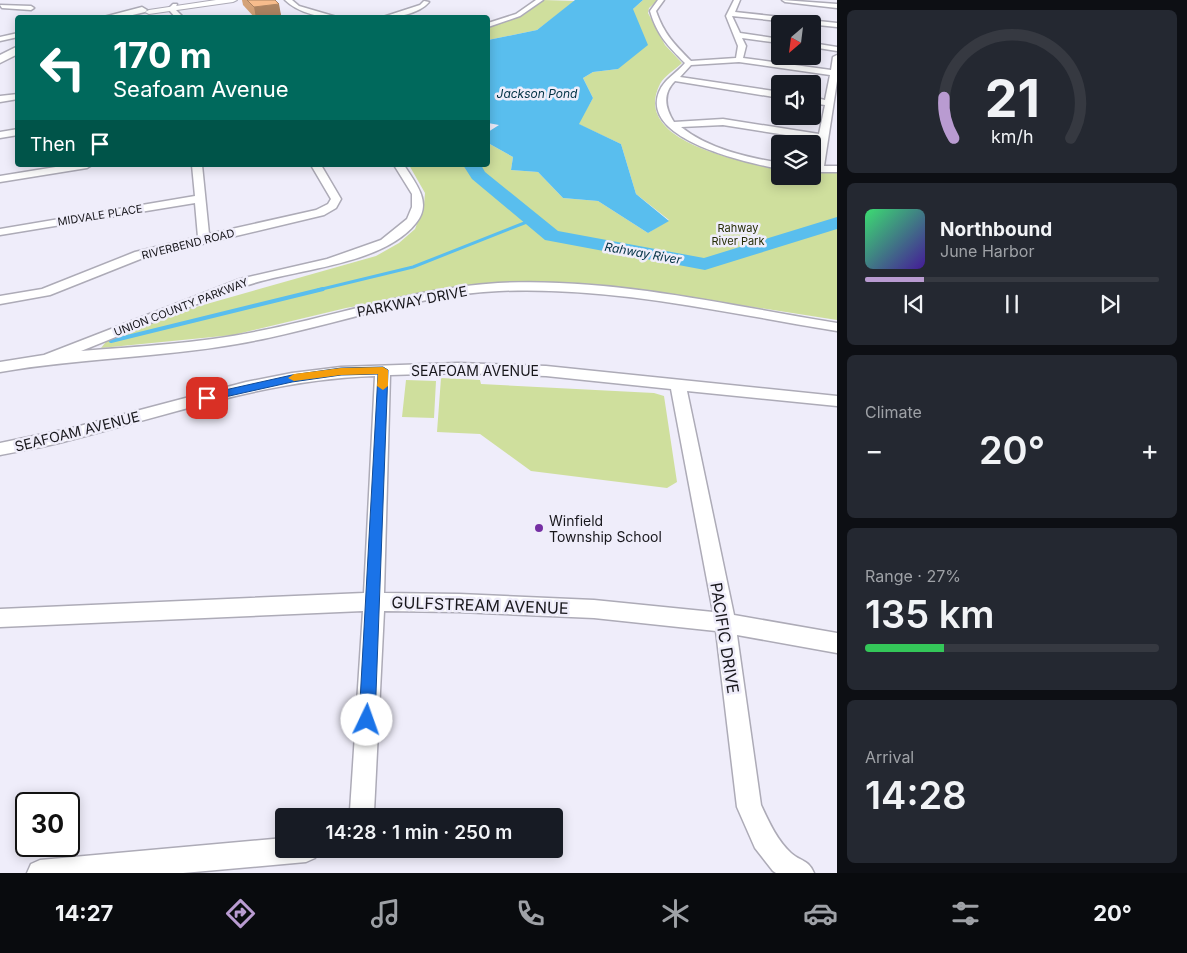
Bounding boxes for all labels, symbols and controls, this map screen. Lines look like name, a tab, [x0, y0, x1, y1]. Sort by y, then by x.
north arrow	[771, 15, 821, 65]
map controls	[771, 15, 821, 185]
text: 170 m	[113, 34, 212, 76]
icon: left	[30, 35, 95, 100]
text: 21	[984, 67, 1040, 130]
button: sound	[771, 75, 821, 125]
text: Seafoam Avenue	[113, 76, 289, 102]
water label: Jackson Pond	[497, 86, 578, 101]
text: km/h	[991, 126, 1033, 147]
icon: arrive	[86, 130, 114, 158]
text: Then	[30, 133, 76, 156]
button: layers	[771, 135, 821, 185]
street label: MIDVALE PLACE	[56, 201, 144, 229]
text: Northbound	[940, 218, 1052, 241]
park label: Rahway River Park	[712, 221, 764, 248]
street label: RIVERBEND ROAD	[140, 226, 236, 262]
water label: Rahway River	[604, 239, 683, 267]
text: June Harbor	[940, 241, 1034, 261]
street label: UNION COUNTY PARKWAY	[112, 275, 251, 339]
street label: PARKWAY DRIVE	[355, 282, 469, 320]
icon: previous	[900, 290, 928, 318]
icon: pause	[998, 290, 1026, 318]
icon: next	[1096, 290, 1124, 318]
street label: SEAFOAM AVENUE	[411, 362, 539, 379]
pin	[186, 377, 228, 419]
icon: arrive	[193, 384, 221, 412]
text: Climate	[865, 402, 922, 422]
street label: SEAFOAM AVENUE	[13, 407, 141, 455]
text: 20°	[979, 427, 1045, 473]
text: −	[865, 433, 884, 467]
text: +	[1140, 433, 1159, 467]
place label: Winfield Township School	[549, 512, 662, 545]
marker: Winfield Township School	[533, 522, 545, 534]
text: Range · 27%	[865, 566, 961, 586]
street label: PACIFIC DRIVE	[706, 581, 744, 695]
text: 135 km	[865, 591, 995, 637]
street label: GULFSTREAM AVENUE	[391, 592, 569, 618]
position arrow	[340, 693, 392, 745]
text: Arrival	[865, 747, 914, 767]
text: 14:28	[865, 772, 967, 818]
speed limit sign: 30	[15, 792, 80, 857]
text: 14:28 · 1 min · 250 m	[326, 821, 512, 844]
icon: directions	[223, 896, 258, 931]
icon: music	[368, 896, 403, 931]
icon: phone	[513, 896, 548, 931]
icon: climate	[658, 896, 693, 931]
icon: car	[803, 896, 838, 931]
icon: filters	[948, 896, 983, 931]
text: 14:27	[55, 900, 113, 926]
text: 20°	[1093, 900, 1132, 926]

